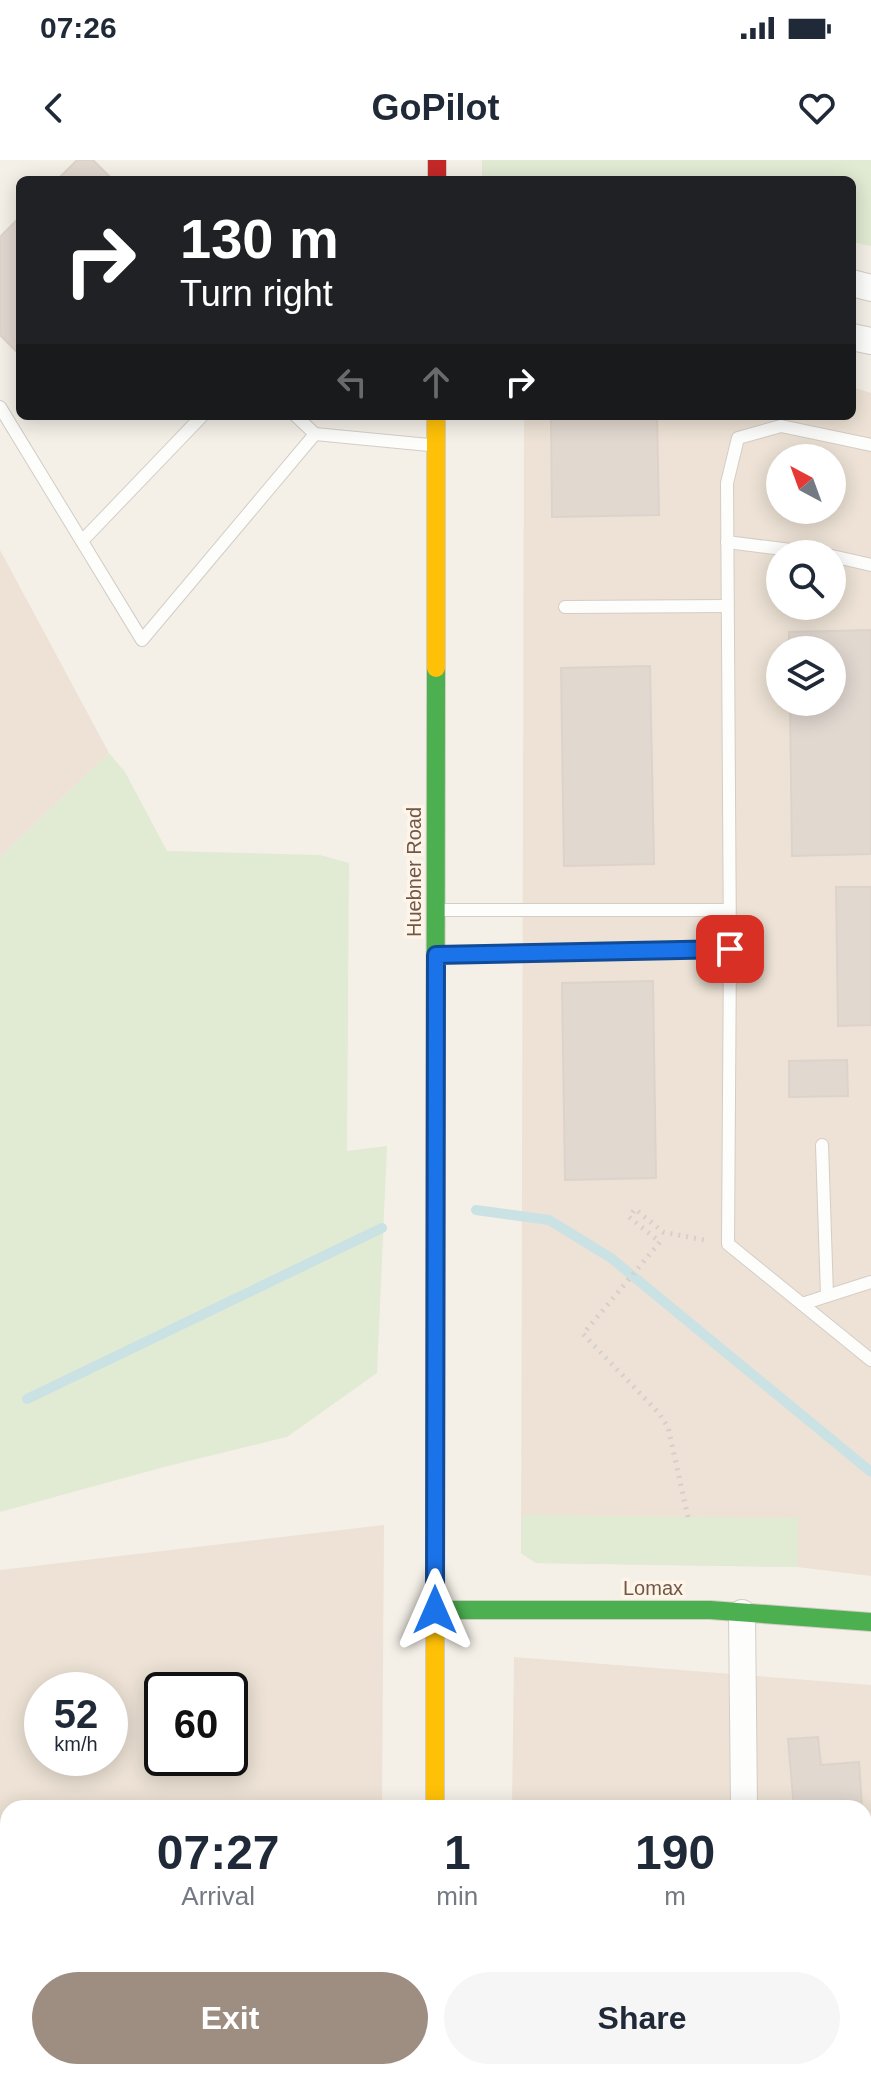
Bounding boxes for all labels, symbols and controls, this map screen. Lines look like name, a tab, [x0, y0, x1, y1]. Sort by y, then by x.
text: 07:26	[40, 11, 117, 44]
icon: back	[32, 86, 76, 130]
icon: heart	[795, 86, 839, 130]
text: GoPilot	[372, 87, 500, 128]
text: 130 m	[180, 207, 339, 270]
icon: right	[48, 208, 152, 312]
text: Turn right	[180, 273, 333, 314]
icon: left	[330, 360, 374, 404]
icon: ahead	[414, 360, 458, 404]
icon: right	[498, 360, 542, 404]
north arrow	[766, 444, 846, 524]
map controls	[766, 444, 846, 716]
button: search	[766, 540, 846, 620]
button: layers	[766, 636, 846, 716]
street label: Huebner Road	[403, 807, 425, 937]
pin	[696, 915, 764, 983]
icon: arrive	[708, 927, 752, 971]
position arrow	[393, 1568, 477, 1652]
street label: Lomax	[623, 1577, 683, 1599]
speed limit sign: 60	[144, 1672, 248, 1776]
text: 52	[54, 1692, 98, 1736]
text: km/h	[54, 1733, 98, 1755]
text: 07:27	[157, 1826, 280, 1879]
text: 1	[444, 1826, 471, 1879]
text: 190	[635, 1826, 715, 1879]
text: Arrival	[181, 1881, 255, 1911]
text: min	[436, 1881, 478, 1911]
text: m	[664, 1881, 686, 1911]
button: Exit	[32, 1972, 428, 2064]
button: Share	[444, 1972, 840, 2064]

